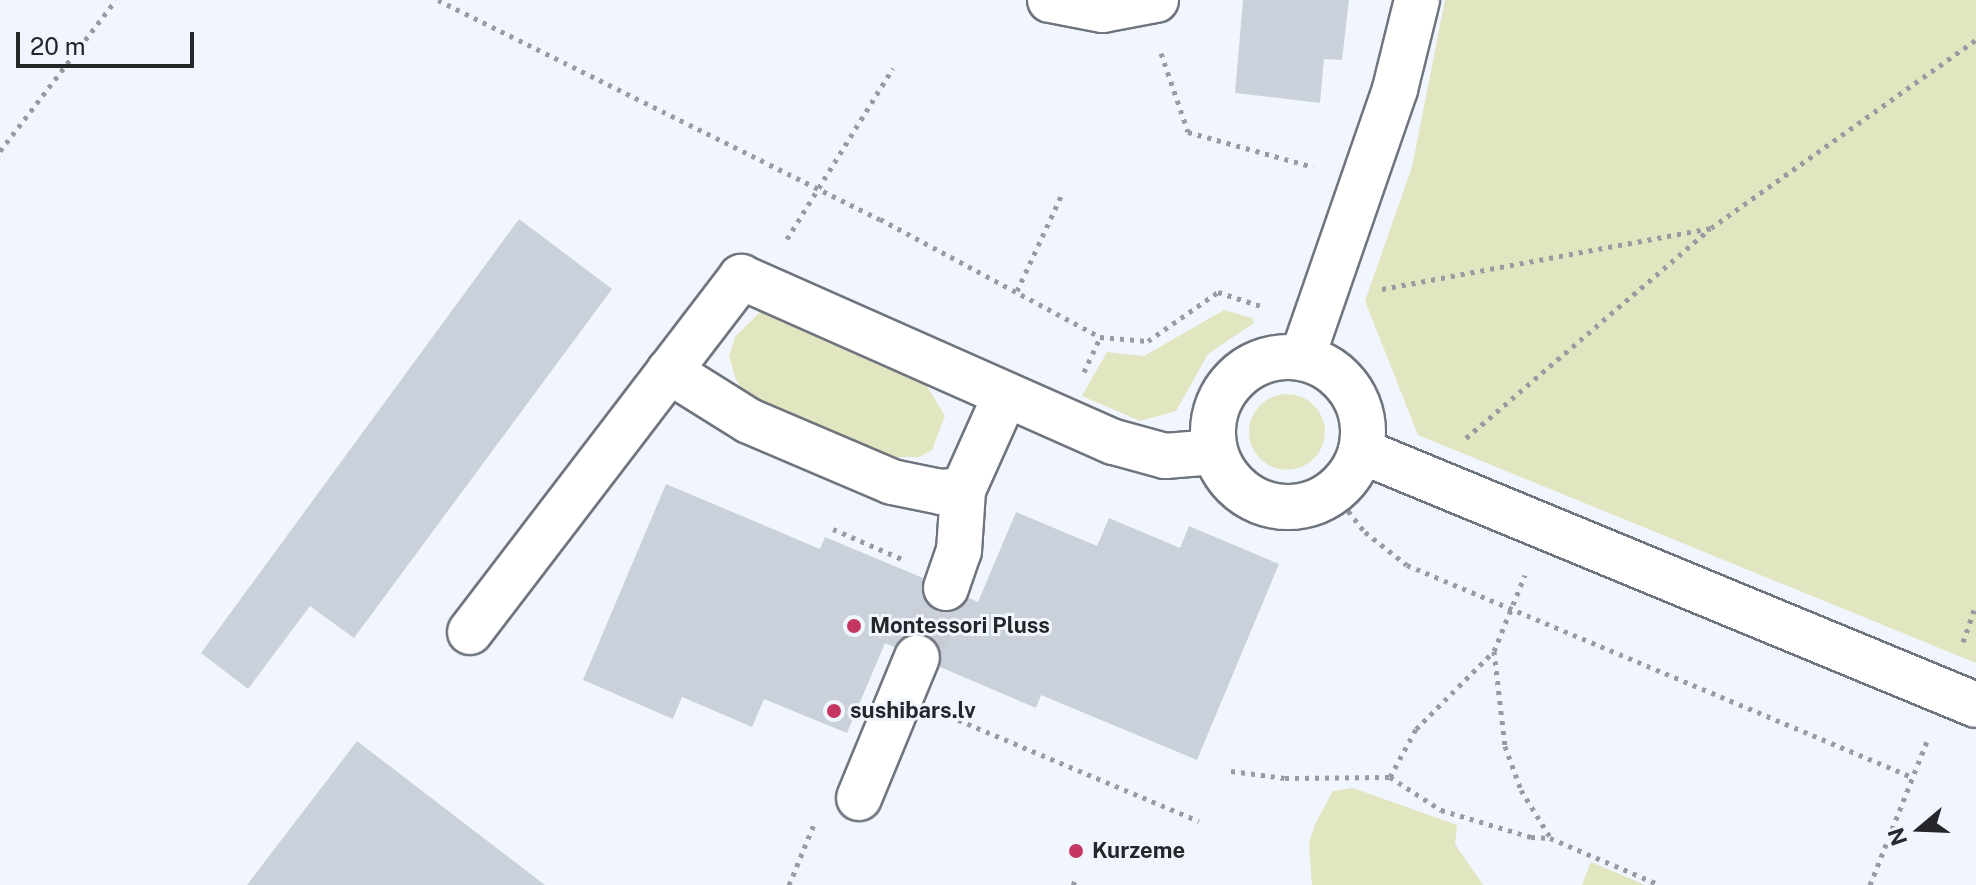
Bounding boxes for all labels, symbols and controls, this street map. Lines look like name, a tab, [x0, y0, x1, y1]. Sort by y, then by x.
scale bar	[20, 16, 198, 66]
text: 20 m	[30, 32, 86, 60]
place label: Montessori Pluss	[870, 613, 1050, 639]
marker: Montessori Pluss	[845, 617, 863, 635]
place label: sushibars.lv	[850, 698, 976, 724]
marker: sushibars.lv	[825, 702, 843, 720]
north arrow	[1880, 789, 1960, 869]
text: N	[1882, 824, 1912, 849]
place label: Kurzeme	[1092, 838, 1185, 864]
marker: Kurzeme	[1067, 842, 1085, 860]

